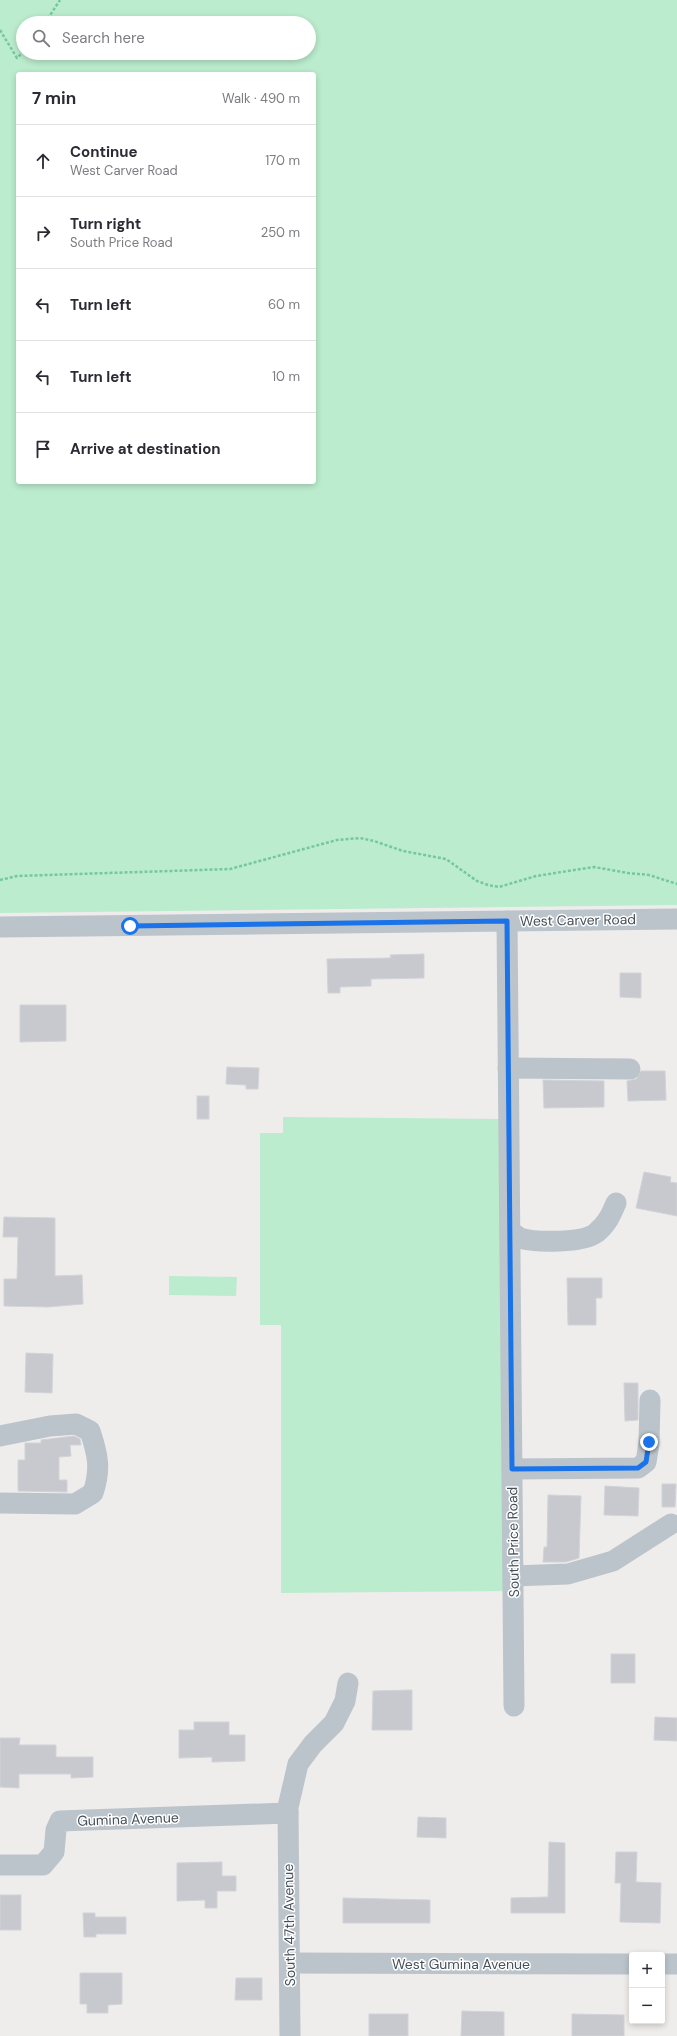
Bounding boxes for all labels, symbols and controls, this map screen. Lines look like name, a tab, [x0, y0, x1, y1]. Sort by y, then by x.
search box	[16, 16, 316, 60]
icon: search	[30, 27, 52, 49]
text: Search here	[62, 28, 145, 48]
text: 7 min	[32, 87, 76, 109]
text: Walk · 490 m	[222, 90, 300, 107]
text: Continue	[70, 142, 138, 162]
icon: ahead	[32, 150, 54, 172]
text: 170 m	[265, 152, 300, 169]
text: West Carver Road	[70, 162, 178, 179]
text: Turn right	[70, 214, 141, 234]
icon: right	[32, 222, 54, 244]
text: 250 m	[261, 224, 300, 241]
text: South Price Road	[70, 234, 173, 251]
icon: left	[32, 294, 54, 316]
text: Turn left	[70, 295, 131, 315]
text: 60 m	[268, 296, 300, 313]
icon: left	[32, 366, 54, 388]
text: Turn left	[70, 367, 131, 387]
text: 10 m	[272, 368, 300, 385]
icon: arrive	[32, 438, 54, 460]
text: Arrive at destination	[70, 439, 221, 459]
street label: West Carver Road	[520, 910, 636, 930]
route start	[121, 917, 139, 935]
route end	[640, 1433, 658, 1451]
street label: South Price Road	[503, 1487, 523, 1597]
street label: Gumina Avenue	[77, 1808, 179, 1830]
street label: South 47th Avenue	[279, 1864, 299, 1986]
map controls	[629, 1952, 665, 2024]
button: +	[629, 1952, 665, 1988]
street label: West Gumina Avenue	[392, 1955, 530, 1973]
button: −	[629, 1988, 665, 2024]

